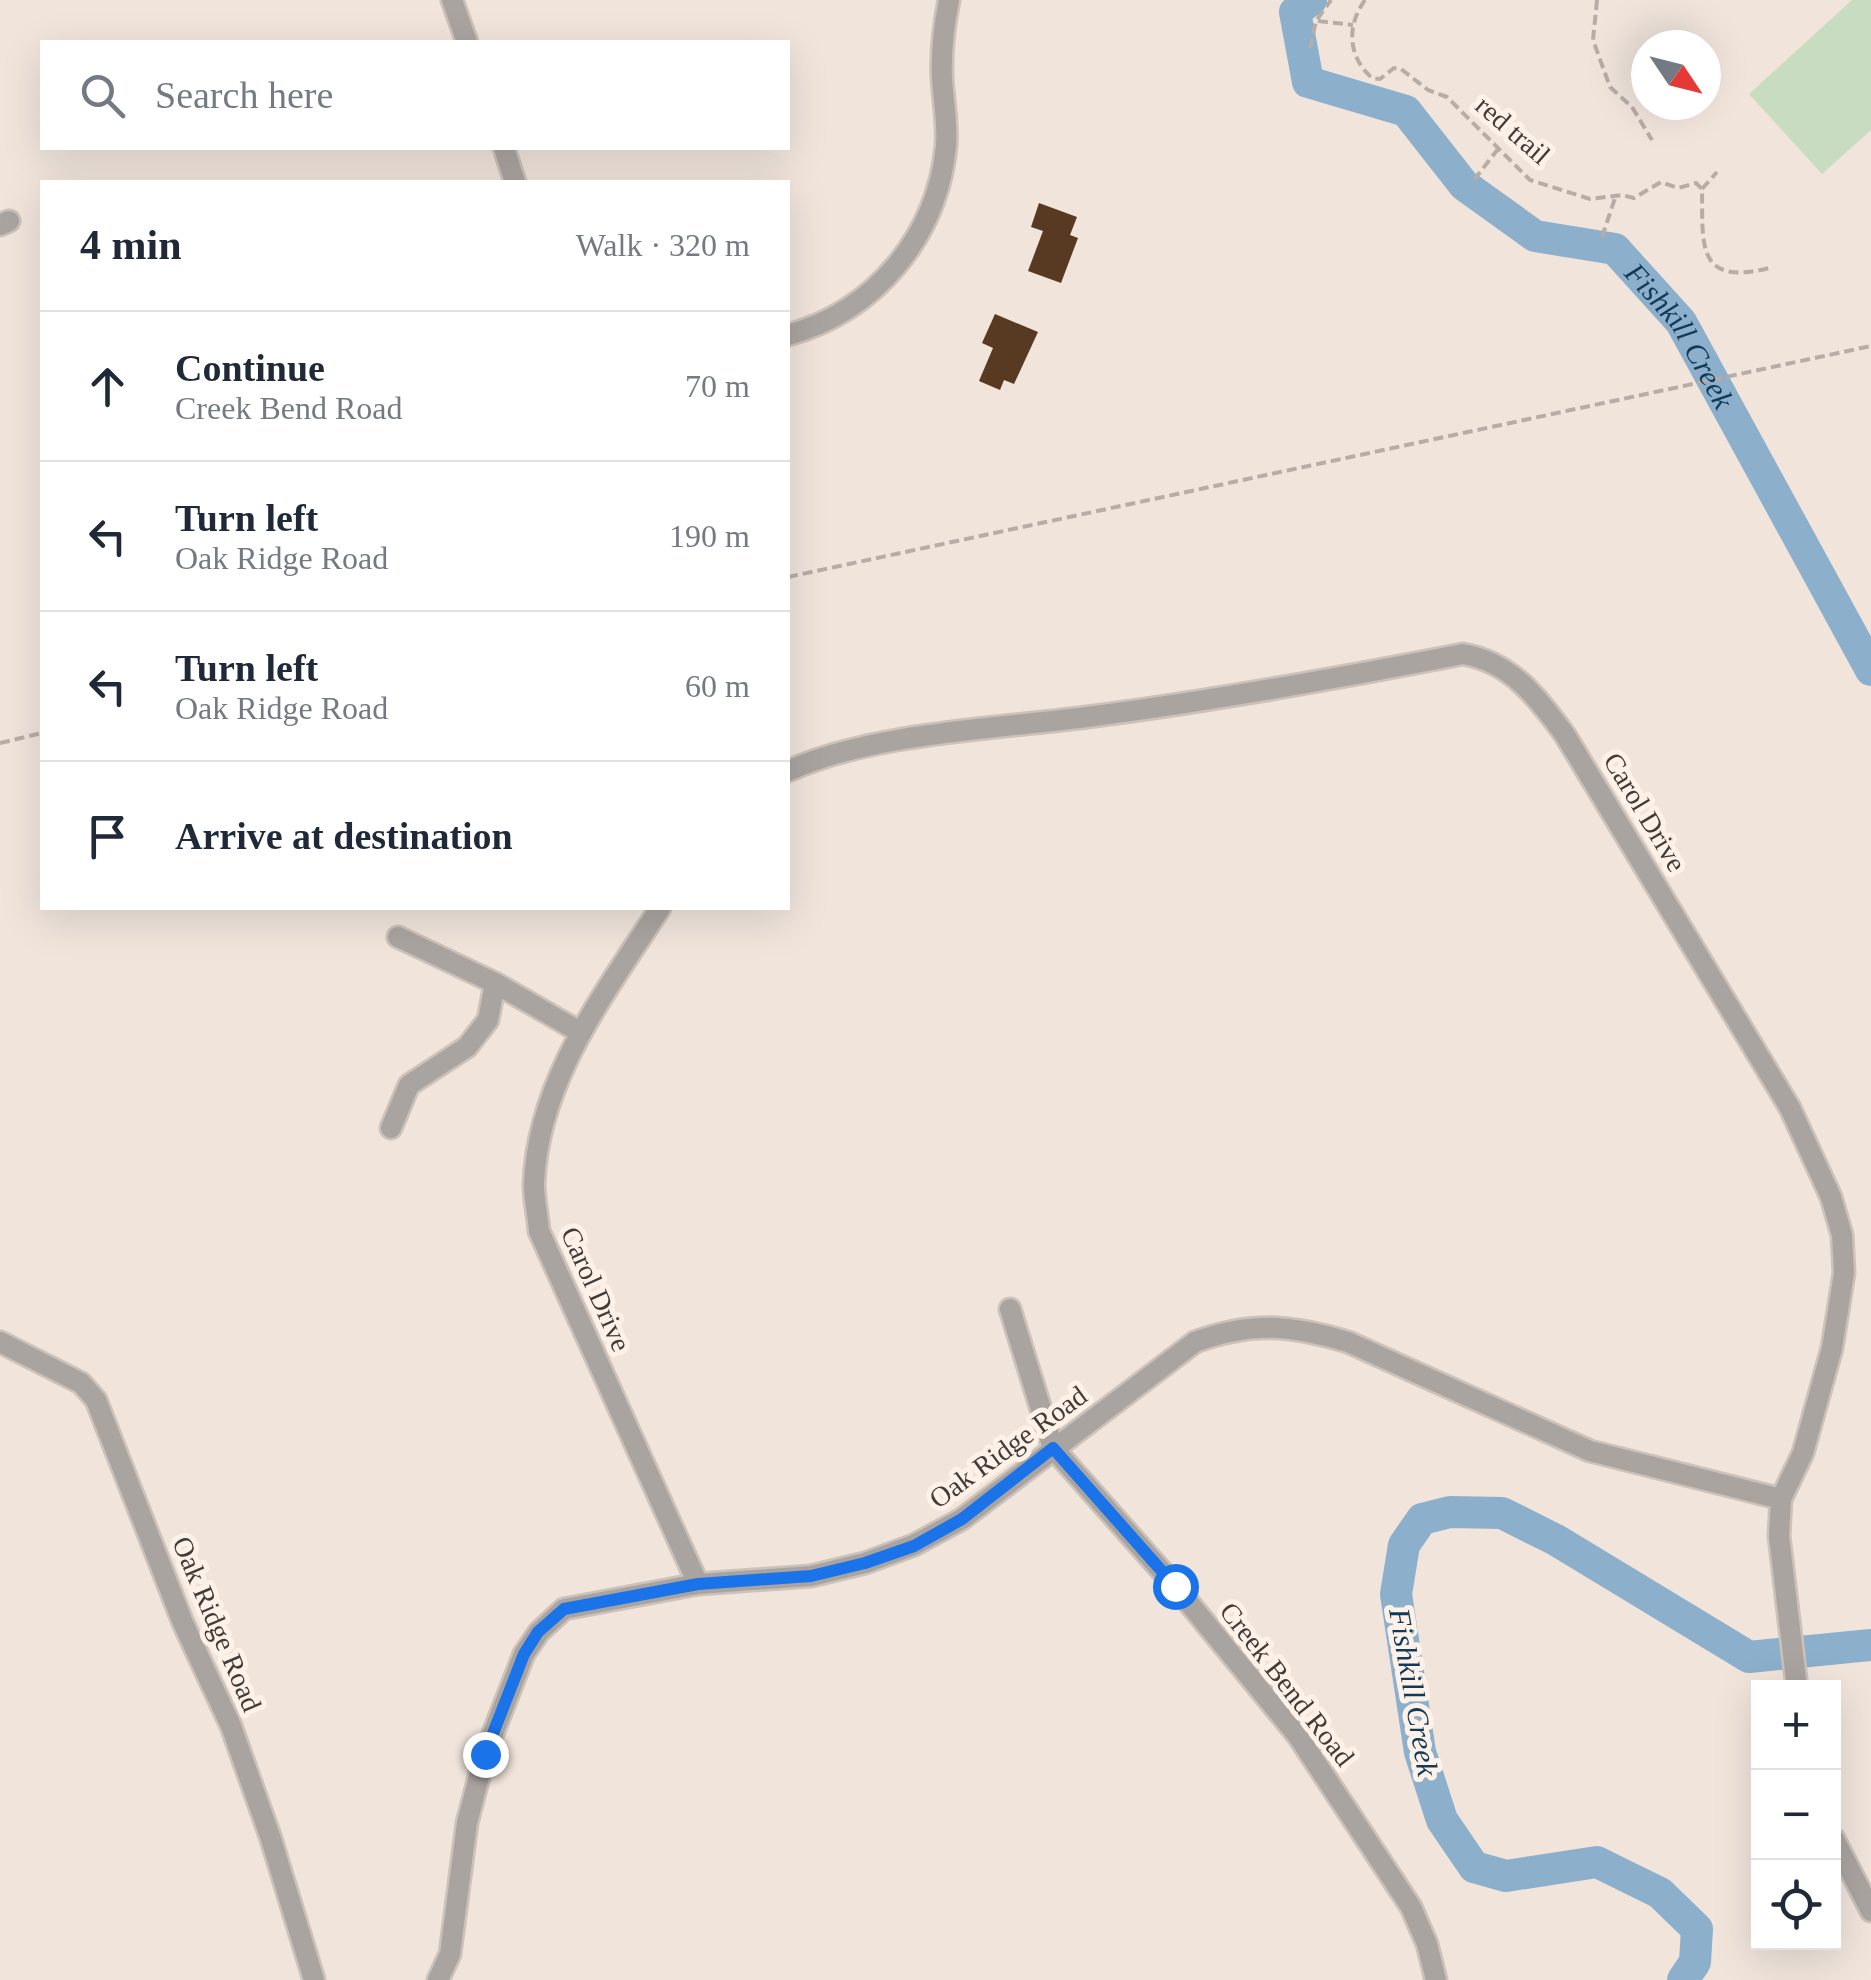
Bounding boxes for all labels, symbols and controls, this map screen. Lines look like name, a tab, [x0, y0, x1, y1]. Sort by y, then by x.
north arrow	[1631, 30, 1721, 120]
search box	[40, 40, 790, 150]
icon: search	[75, 68, 130, 123]
text: Search here	[155, 74, 333, 116]
street label: red trail	[1470, 89, 1556, 171]
text: 4 min	[80, 222, 182, 268]
text: Walk · 320 m	[576, 227, 750, 263]
water label: Fishkill Creek	[1618, 255, 1742, 414]
text: Continue	[175, 347, 325, 389]
icon: ahead	[80, 359, 135, 414]
text: 70 m	[685, 368, 750, 404]
text: Creek Bend Road	[175, 390, 403, 426]
text: Turn left	[175, 497, 318, 539]
icon: left	[80, 509, 135, 564]
text: 190 m	[669, 518, 750, 554]
text: Oak Ridge Road	[175, 540, 388, 576]
text: Turn left	[175, 647, 318, 689]
icon: left	[80, 659, 135, 714]
text: 60 m	[685, 668, 750, 704]
text: Oak Ridge Road	[175, 690, 388, 726]
street label: Carol Drive	[1597, 747, 1693, 877]
icon: arrive	[80, 809, 135, 864]
text: Arrive at destination	[175, 815, 513, 857]
street label: Carol Drive	[555, 1222, 637, 1356]
street label: Oak Ridge Road	[923, 1380, 1093, 1514]
street label: Oak Ridge Road	[166, 1532, 268, 1716]
route start	[1153, 1564, 1199, 1610]
street label: Creek Bend Road	[1214, 1596, 1360, 1772]
water label: Fishkill Creek	[1383, 1605, 1445, 1779]
map controls	[1751, 1680, 1841, 1950]
button: +	[1751, 1680, 1841, 1770]
route end	[463, 1732, 509, 1778]
button: −	[1751, 1770, 1841, 1860]
button: locate	[1751, 1860, 1841, 1950]

